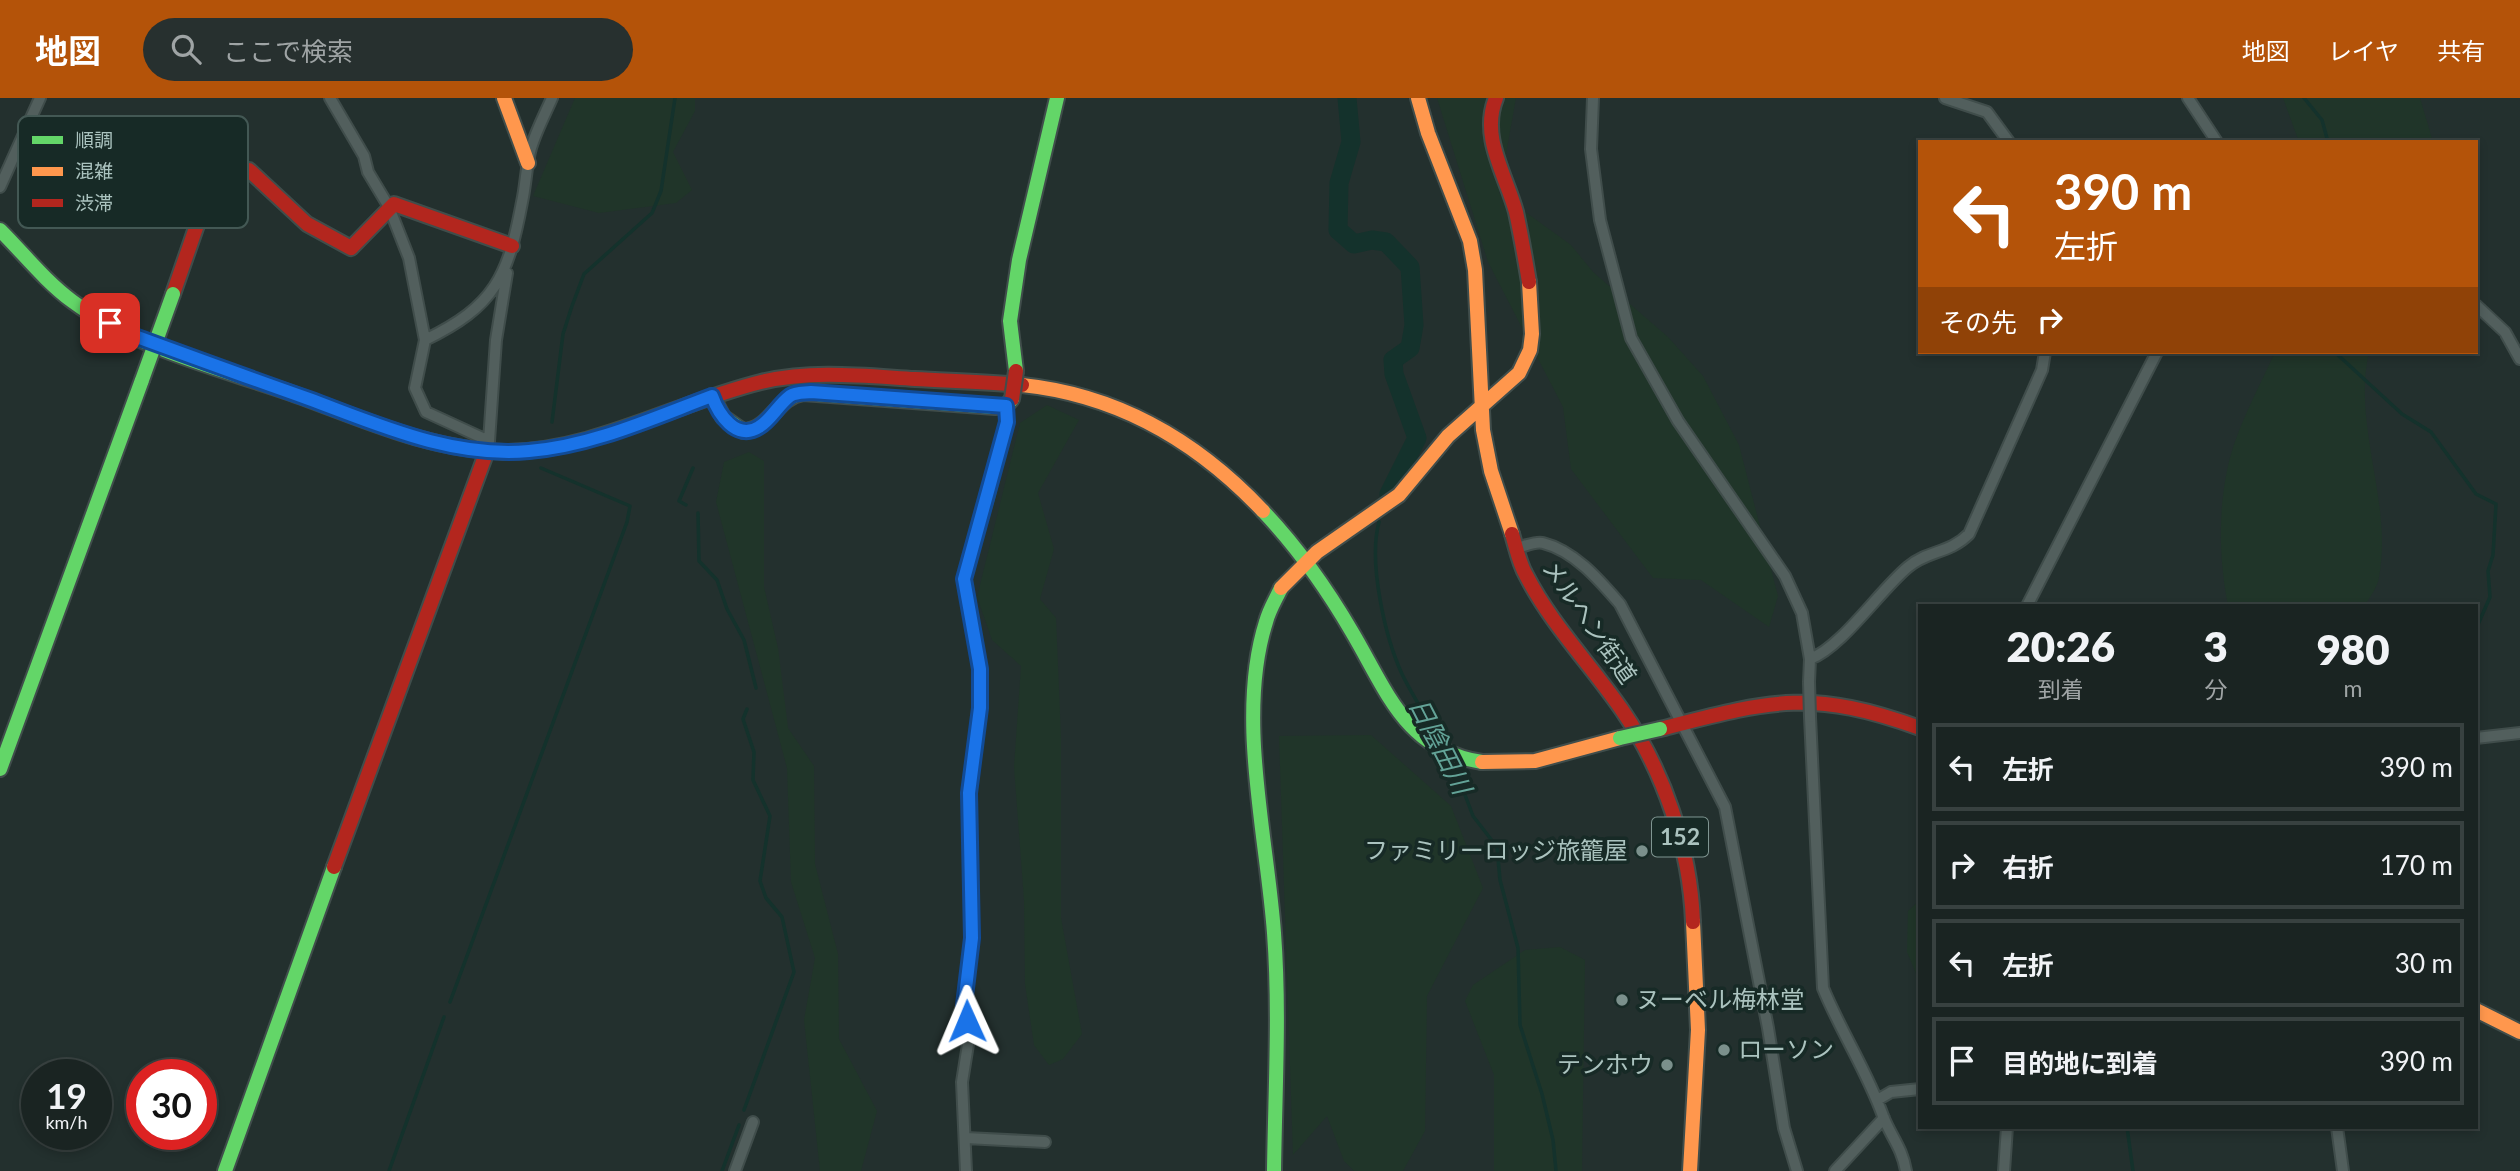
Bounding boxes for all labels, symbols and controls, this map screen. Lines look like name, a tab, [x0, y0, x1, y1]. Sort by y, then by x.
search box	[143, 18, 633, 81]
text: 地図	[35, 30, 101, 70]
icon: search	[167, 30, 205, 68]
text: ここで検索	[223, 35, 353, 67]
text: 地図	[2242, 36, 2290, 65]
text: レイヤ	[2328, 36, 2399, 65]
text: 共有	[2437, 36, 2485, 65]
legend	[18, 116, 248, 228]
text: 順調	[75, 128, 113, 151]
text: 混雑	[75, 159, 113, 182]
text: 390 m	[2054, 162, 2192, 220]
icon: left	[1939, 168, 2030, 259]
text: 渋滞	[75, 191, 113, 214]
text: 左折	[2054, 226, 2118, 265]
pin	[80, 293, 140, 353]
icon: right	[2031, 301, 2069, 339]
icon: arrive	[91, 304, 129, 342]
text: その先	[1939, 306, 2017, 338]
street label: メルヘン街道	[1537, 554, 1643, 688]
text: 20:26	[2006, 621, 2115, 671]
text: 3	[2204, 621, 2228, 671]
text: 980	[2316, 624, 2390, 674]
text: m	[2343, 674, 2362, 702]
text: 到着	[2038, 675, 2084, 703]
text: 分	[2204, 675, 2227, 703]
water label: 日陰田川	[1403, 692, 1480, 802]
icon: left	[1943, 748, 1981, 786]
text: 390 m	[2380, 751, 2453, 783]
text: 左折	[2002, 753, 2054, 785]
road number: 152	[1652, 818, 1708, 856]
place label: ファミリーロッジ旅籠屋	[1364, 835, 1628, 864]
marker: ファミリーロッジ旅籠屋	[1634, 843, 1650, 859]
icon: right	[1943, 846, 1981, 884]
text: 170 m	[2380, 849, 2453, 881]
text: 右折	[2002, 851, 2054, 883]
icon: left	[1943, 944, 1981, 982]
text: 30 m	[2395, 947, 2453, 979]
text: 左折	[2002, 949, 2054, 981]
position arrow	[930, 984, 1004, 1058]
place label: ヌーベル梅林堂	[1636, 984, 1804, 1013]
marker: ヌーベル梅林堂	[1614, 992, 1630, 1008]
place label: ローソン	[1738, 1034, 1834, 1063]
marker: ローソン	[1716, 1042, 1732, 1058]
icon: arrive	[1943, 1042, 1981, 1080]
text: 390 m	[2380, 1045, 2453, 1077]
text: 目的地に到着	[2002, 1047, 2158, 1079]
place label: テンホウ	[1557, 1049, 1653, 1078]
marker: テンホウ	[1659, 1057, 1675, 1073]
speed limit sign: 30	[126, 1059, 217, 1150]
text: 19	[46, 1074, 87, 1116]
text: km/h	[45, 1111, 88, 1133]

